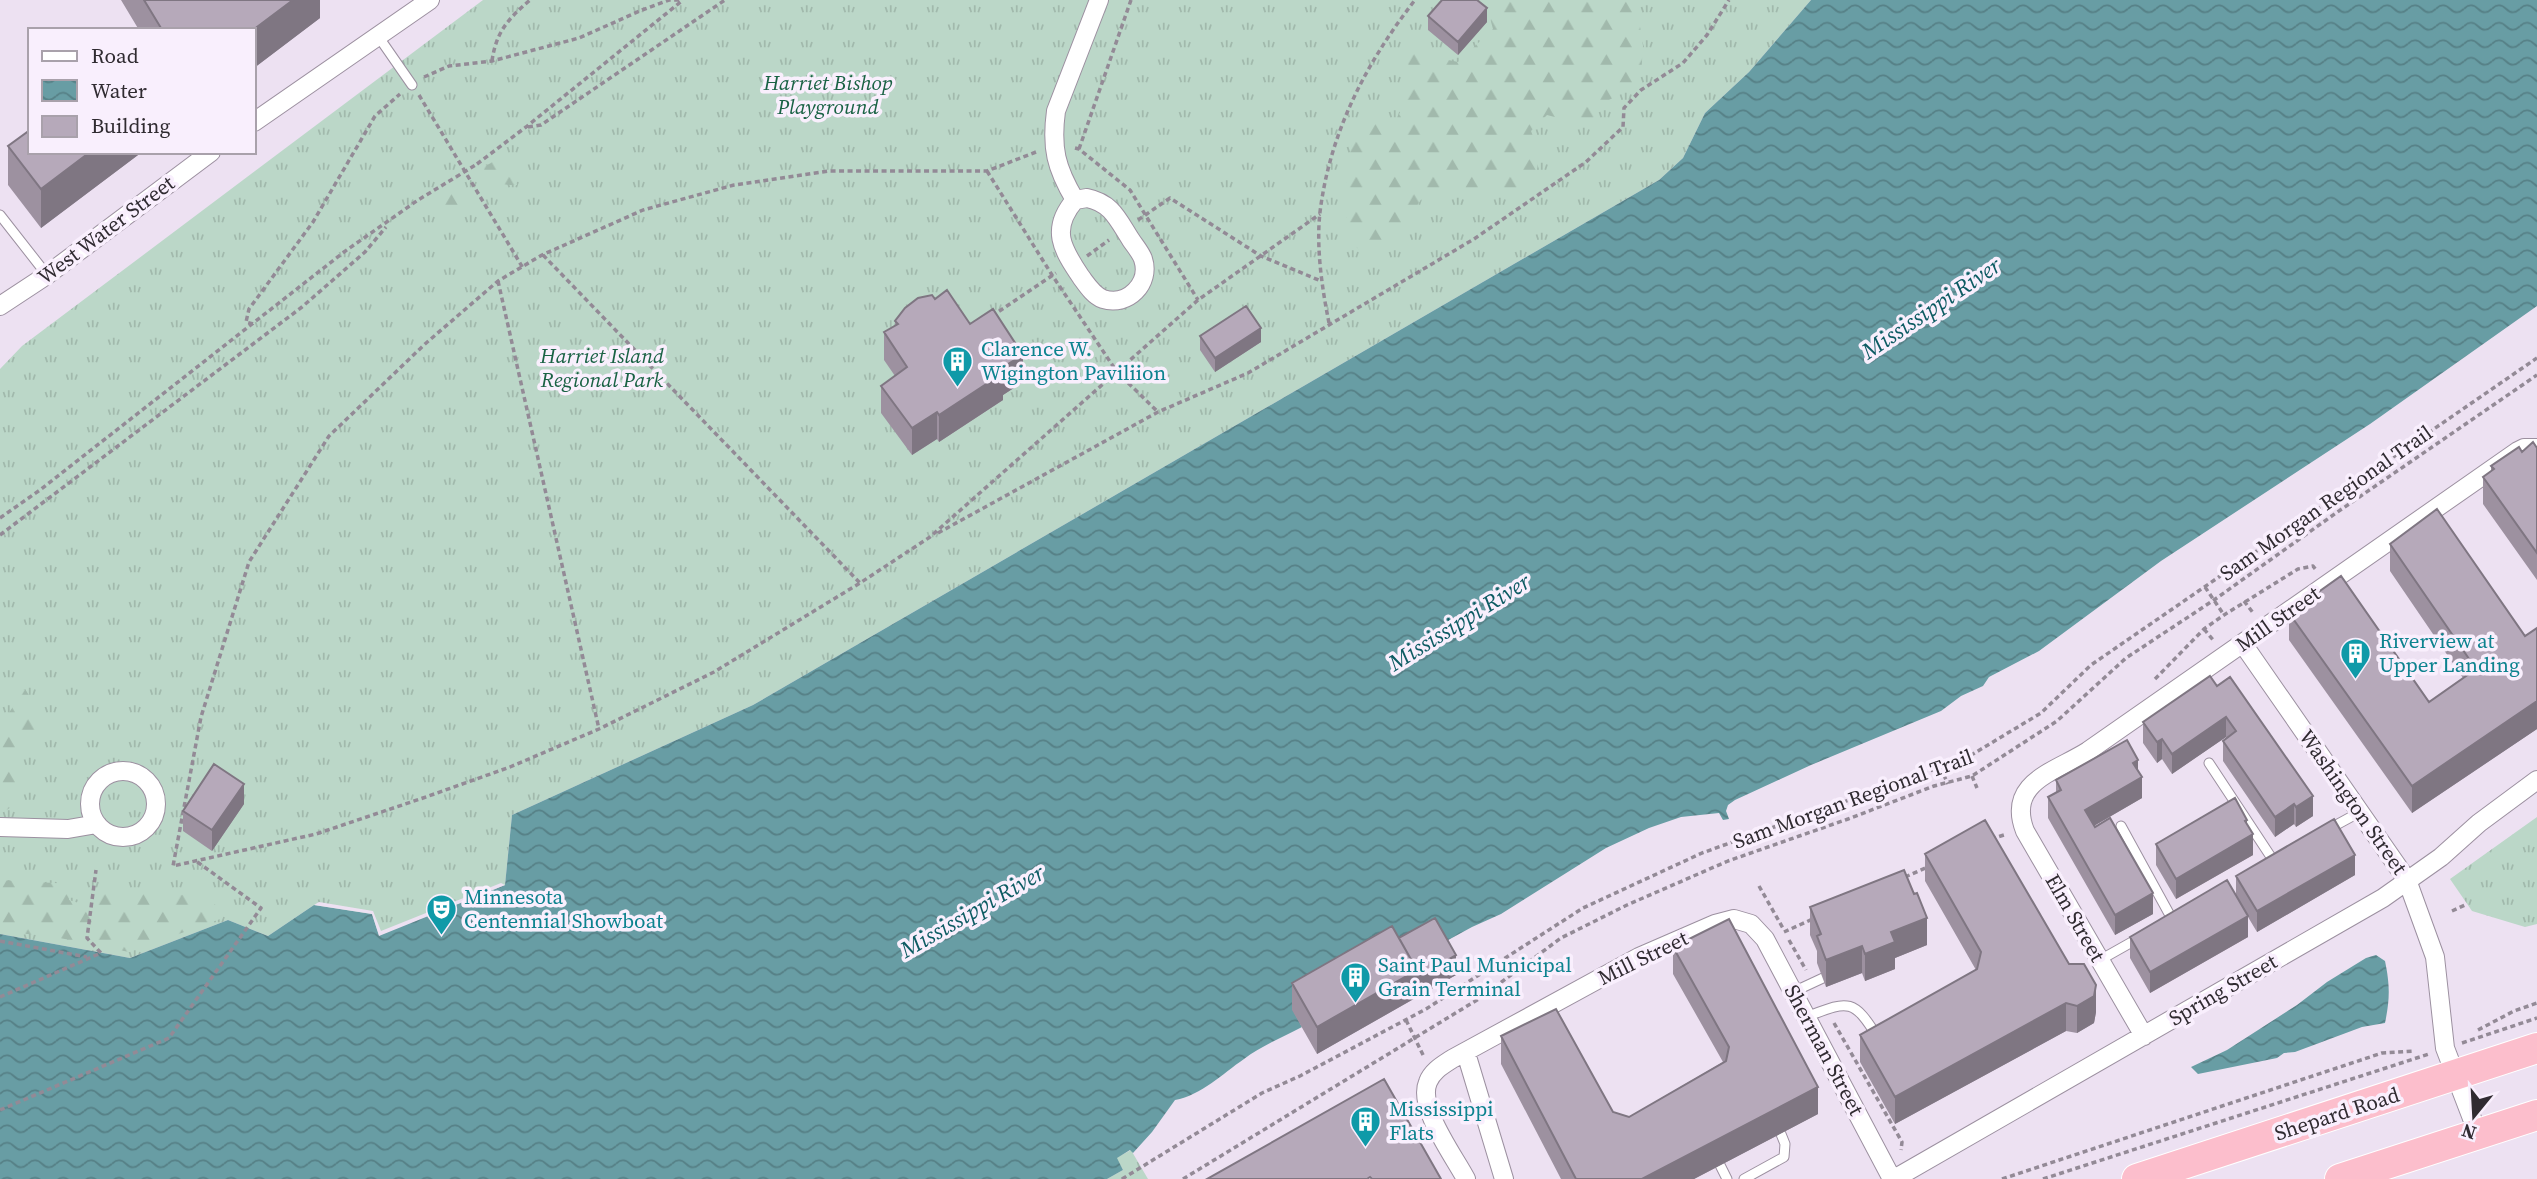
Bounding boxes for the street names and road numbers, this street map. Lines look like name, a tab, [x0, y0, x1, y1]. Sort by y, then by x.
street label: West Water Street	[31, 168, 180, 291]
street label: Sam Morgan Regional Trail	[2214, 418, 2438, 587]
street label: Mill Street	[2230, 579, 2326, 658]
street label: Washington Street	[2292, 723, 2414, 880]
street label: Sam Morgan Regional Trail	[1729, 742, 1977, 855]
street label: Elm Street	[2039, 868, 2112, 967]
street label: Mill Street	[1593, 923, 1693, 992]
street label: Spring Street	[2163, 947, 2282, 1032]
street label: Sherman Street	[1778, 979, 1871, 1120]
street label: Shepard Road	[2271, 1080, 2403, 1147]

